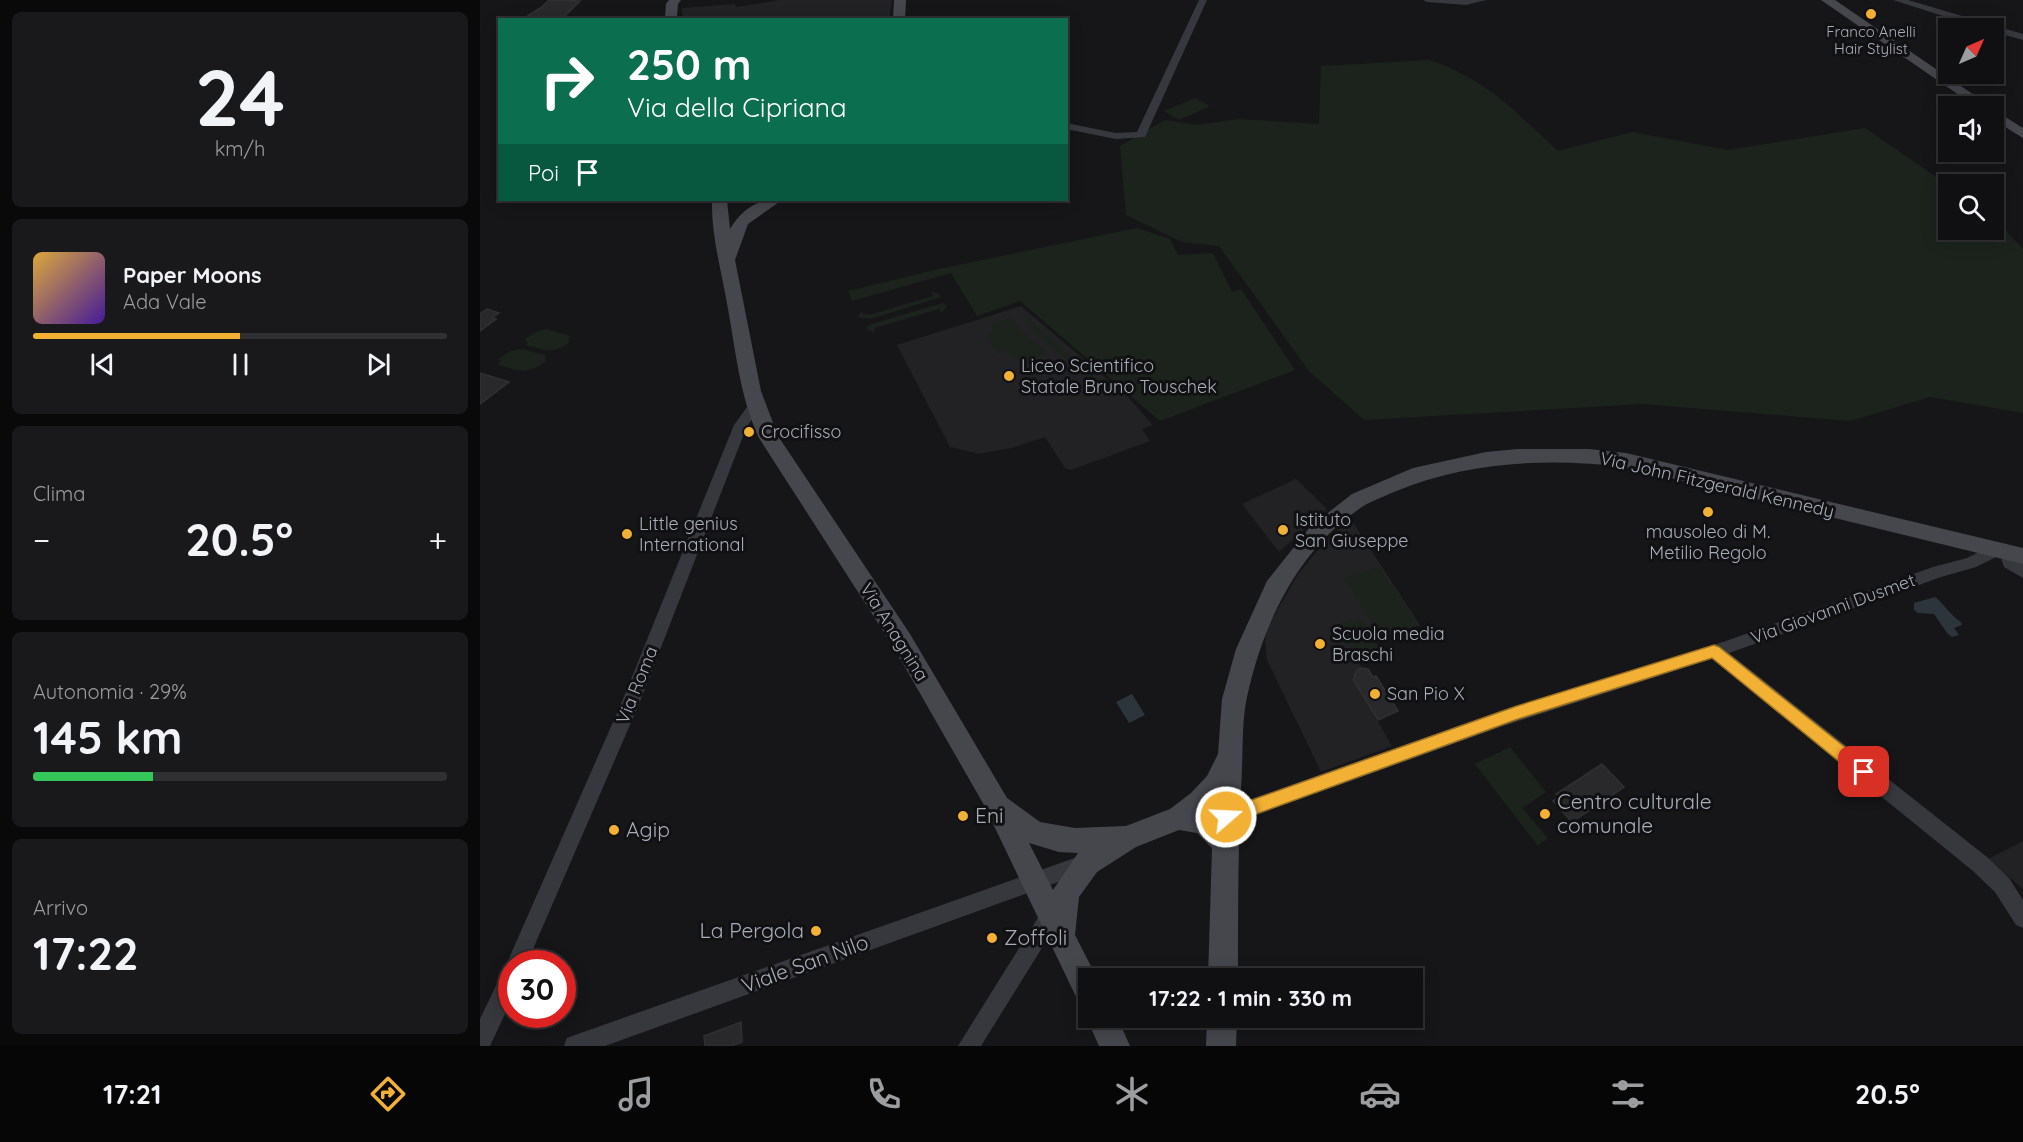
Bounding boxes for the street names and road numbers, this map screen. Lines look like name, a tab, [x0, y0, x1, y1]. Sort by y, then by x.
street label: Via John Fitzgerald Kennedy	[1598, 446, 1836, 523]
street label: Via Giovanni Dusmet	[1748, 568, 1918, 649]
street label: Via Anagnina	[855, 578, 934, 685]
street label: Via Roma	[611, 643, 663, 727]
street label: Viale San Nilo	[738, 928, 872, 998]

